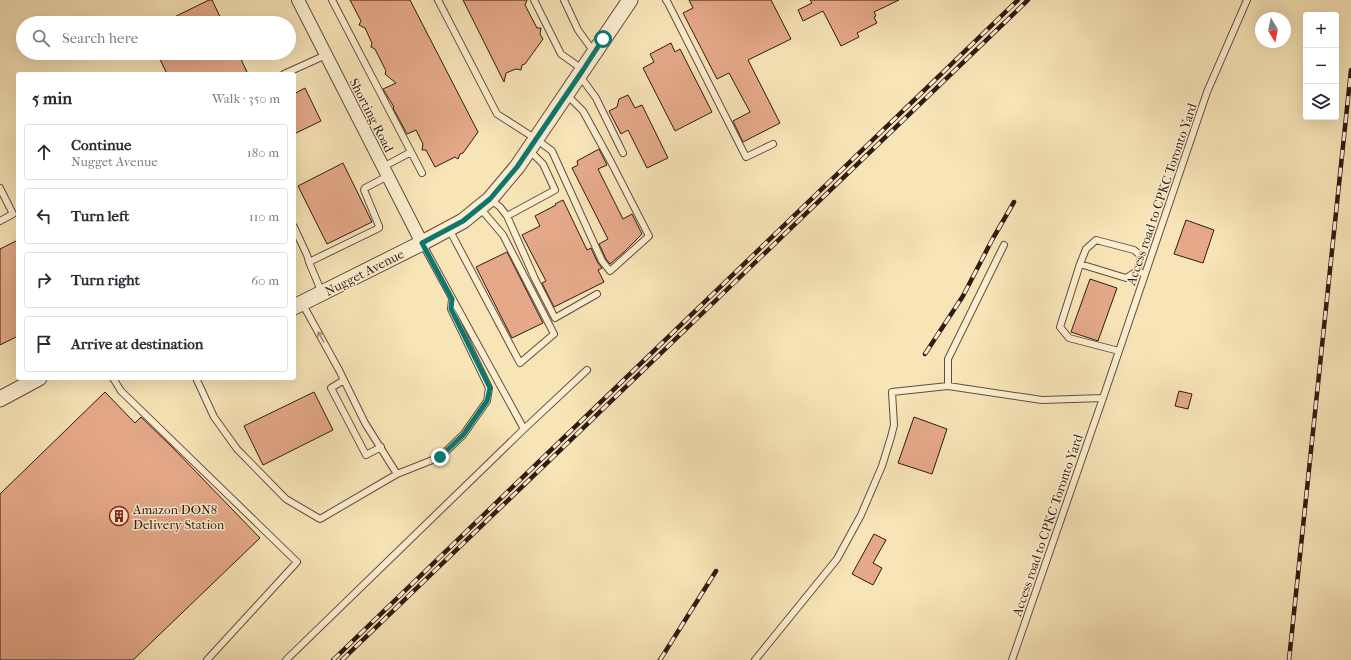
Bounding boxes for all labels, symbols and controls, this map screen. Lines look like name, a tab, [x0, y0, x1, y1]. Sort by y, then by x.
north arrow	[1255, 12, 1291, 48]
map controls	[1303, 12, 1339, 120]
button: +	[1303, 12, 1339, 48]
search box	[16, 16, 296, 60]
icon: search	[30, 27, 52, 49]
text: Search here	[62, 29, 138, 47]
route start	[594, 30, 612, 48]
button: −	[1303, 48, 1339, 84]
street label: Shorting Road	[347, 76, 397, 155]
button: layers	[1303, 84, 1339, 120]
text: 5 min	[32, 88, 72, 108]
text: Walk · 350 m	[212, 91, 280, 106]
street label: Access road to CPKC Toronto Yard	[1123, 100, 1200, 288]
text: Continue	[71, 136, 131, 154]
icon: ahead	[33, 141, 55, 163]
text: 180 m	[247, 145, 279, 160]
text: Nugget Avenue	[71, 154, 158, 169]
icon: left	[33, 205, 55, 227]
text: Turn left	[71, 207, 129, 225]
text: 110 m	[249, 209, 279, 224]
street label: Nugget Avenue	[322, 246, 407, 299]
icon: right	[33, 269, 55, 291]
text: Turn right	[71, 271, 140, 289]
text: 60 m	[251, 273, 279, 288]
one-way arrow	[317, 331, 324, 343]
icon: arrive	[33, 333, 55, 355]
text: Arrive at destination	[71, 335, 203, 353]
street label: Access road to CPKC Toronto Yard	[1009, 431, 1086, 619]
route end	[431, 448, 449, 466]
place label: Amazon DON8 Delivery Station	[132, 502, 225, 532]
building icon: Amazon DON8 Delivery Station	[108, 505, 130, 527]

